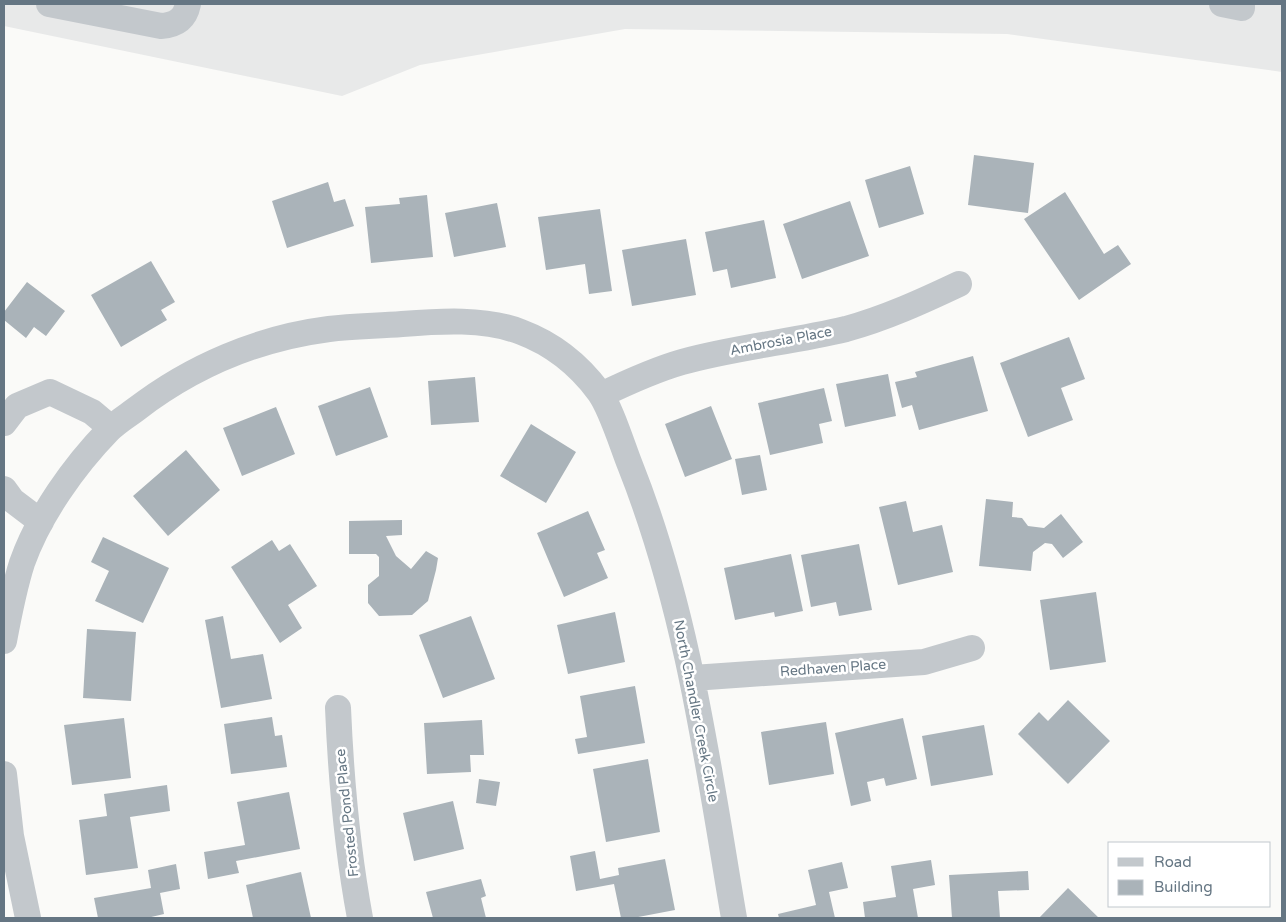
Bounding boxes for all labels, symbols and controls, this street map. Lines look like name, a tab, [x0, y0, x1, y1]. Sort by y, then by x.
street label: Ambrosia Place	[729, 323, 833, 359]
street label: North Chandler Creek Circle	[670, 618, 722, 804]
street label: Redhaven Place	[779, 656, 887, 680]
street label: Frosted Pond Place	[332, 748, 362, 878]
legend	[1108, 842, 1271, 907]
text: Road	[1154, 853, 1192, 871]
text: Building	[1154, 878, 1213, 896]

